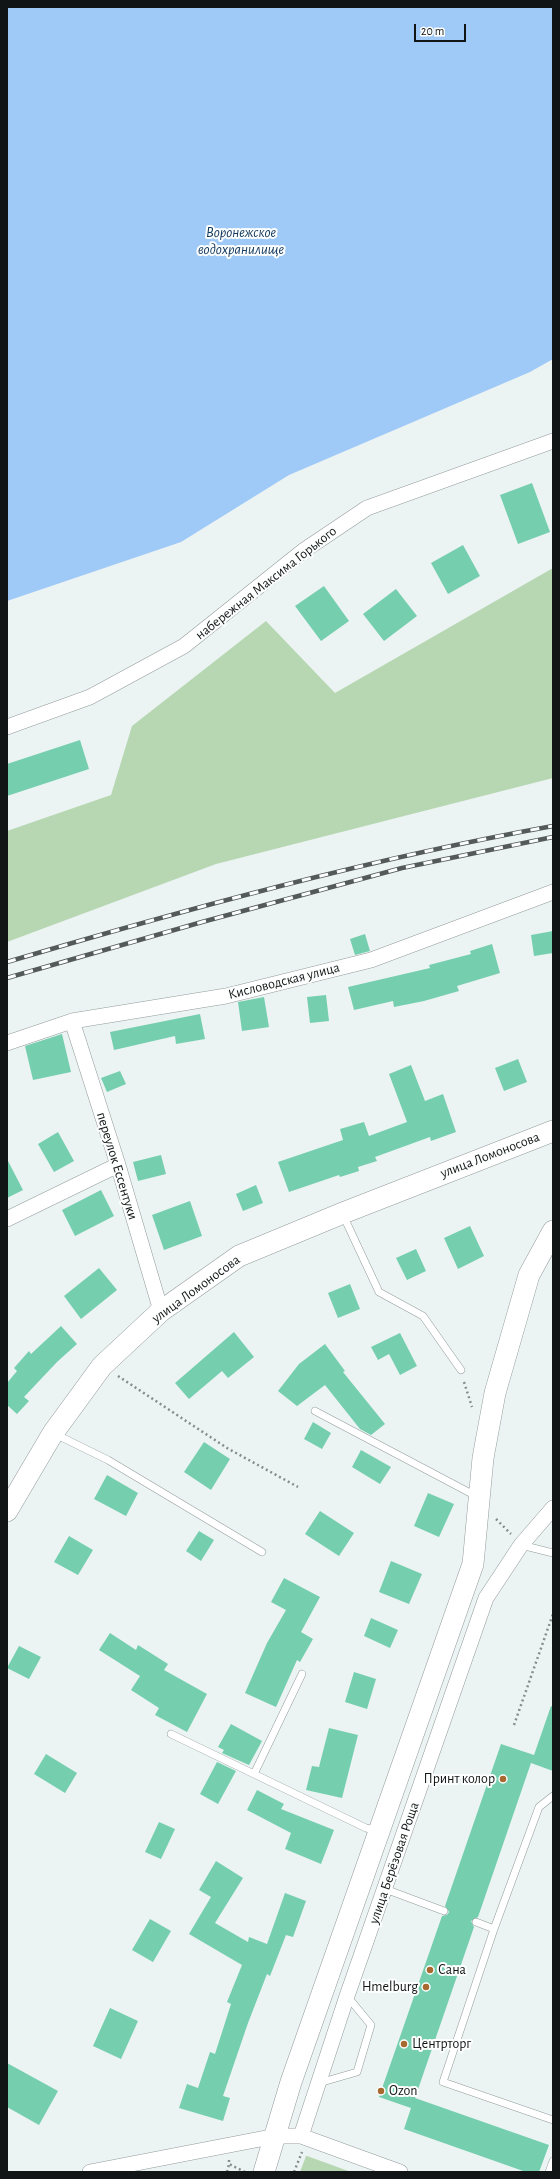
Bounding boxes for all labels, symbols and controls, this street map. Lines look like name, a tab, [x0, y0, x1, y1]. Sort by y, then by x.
scale bar	[416, 16, 468, 42]
text: 20 m	[421, 25, 444, 37]
water label: Воронежское водохранилище	[198, 223, 284, 258]
street label: набережная Максима Горького	[192, 523, 340, 643]
street label: Кисловодская улица	[226, 959, 342, 1003]
street label: переулок Ессентуки	[93, 1110, 141, 1222]
street label: улица Ломоносова	[438, 1128, 542, 1182]
street label: улица Ломоносова	[149, 1251, 243, 1327]
place label: Принт колор	[424, 1771, 495, 1787]
marker: Принт колор	[498, 1774, 508, 1784]
street label: улица Берёзовая Роща	[365, 1800, 423, 1926]
place label: Сана	[438, 1962, 466, 1978]
marker: Сана	[425, 1965, 435, 1975]
place label: Hmelburg	[362, 1979, 418, 1995]
marker: Hmelburg	[421, 1982, 431, 1992]
place label: Центрторг	[412, 2036, 471, 2052]
marker: Центрторг	[399, 2039, 409, 2049]
place label: Ozon	[389, 2083, 417, 2099]
marker: Ozon	[376, 2086, 386, 2096]

